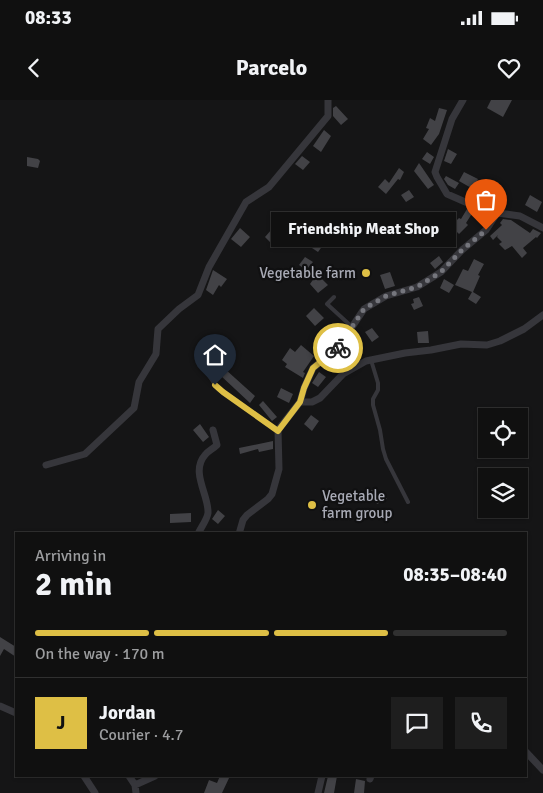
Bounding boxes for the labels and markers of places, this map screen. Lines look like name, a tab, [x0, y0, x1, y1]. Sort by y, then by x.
pin	[465, 179, 507, 230]
callout: Friendship Meat Shop	[271, 212, 456, 248]
place label: Vegetable farm	[259, 264, 356, 282]
marker: Vegetable farm	[360, 267, 372, 279]
pin	[194, 334, 236, 385]
place label: Vegetable farm group	[322, 487, 393, 522]
marker: Vegetable farm group	[306, 499, 318, 511]

